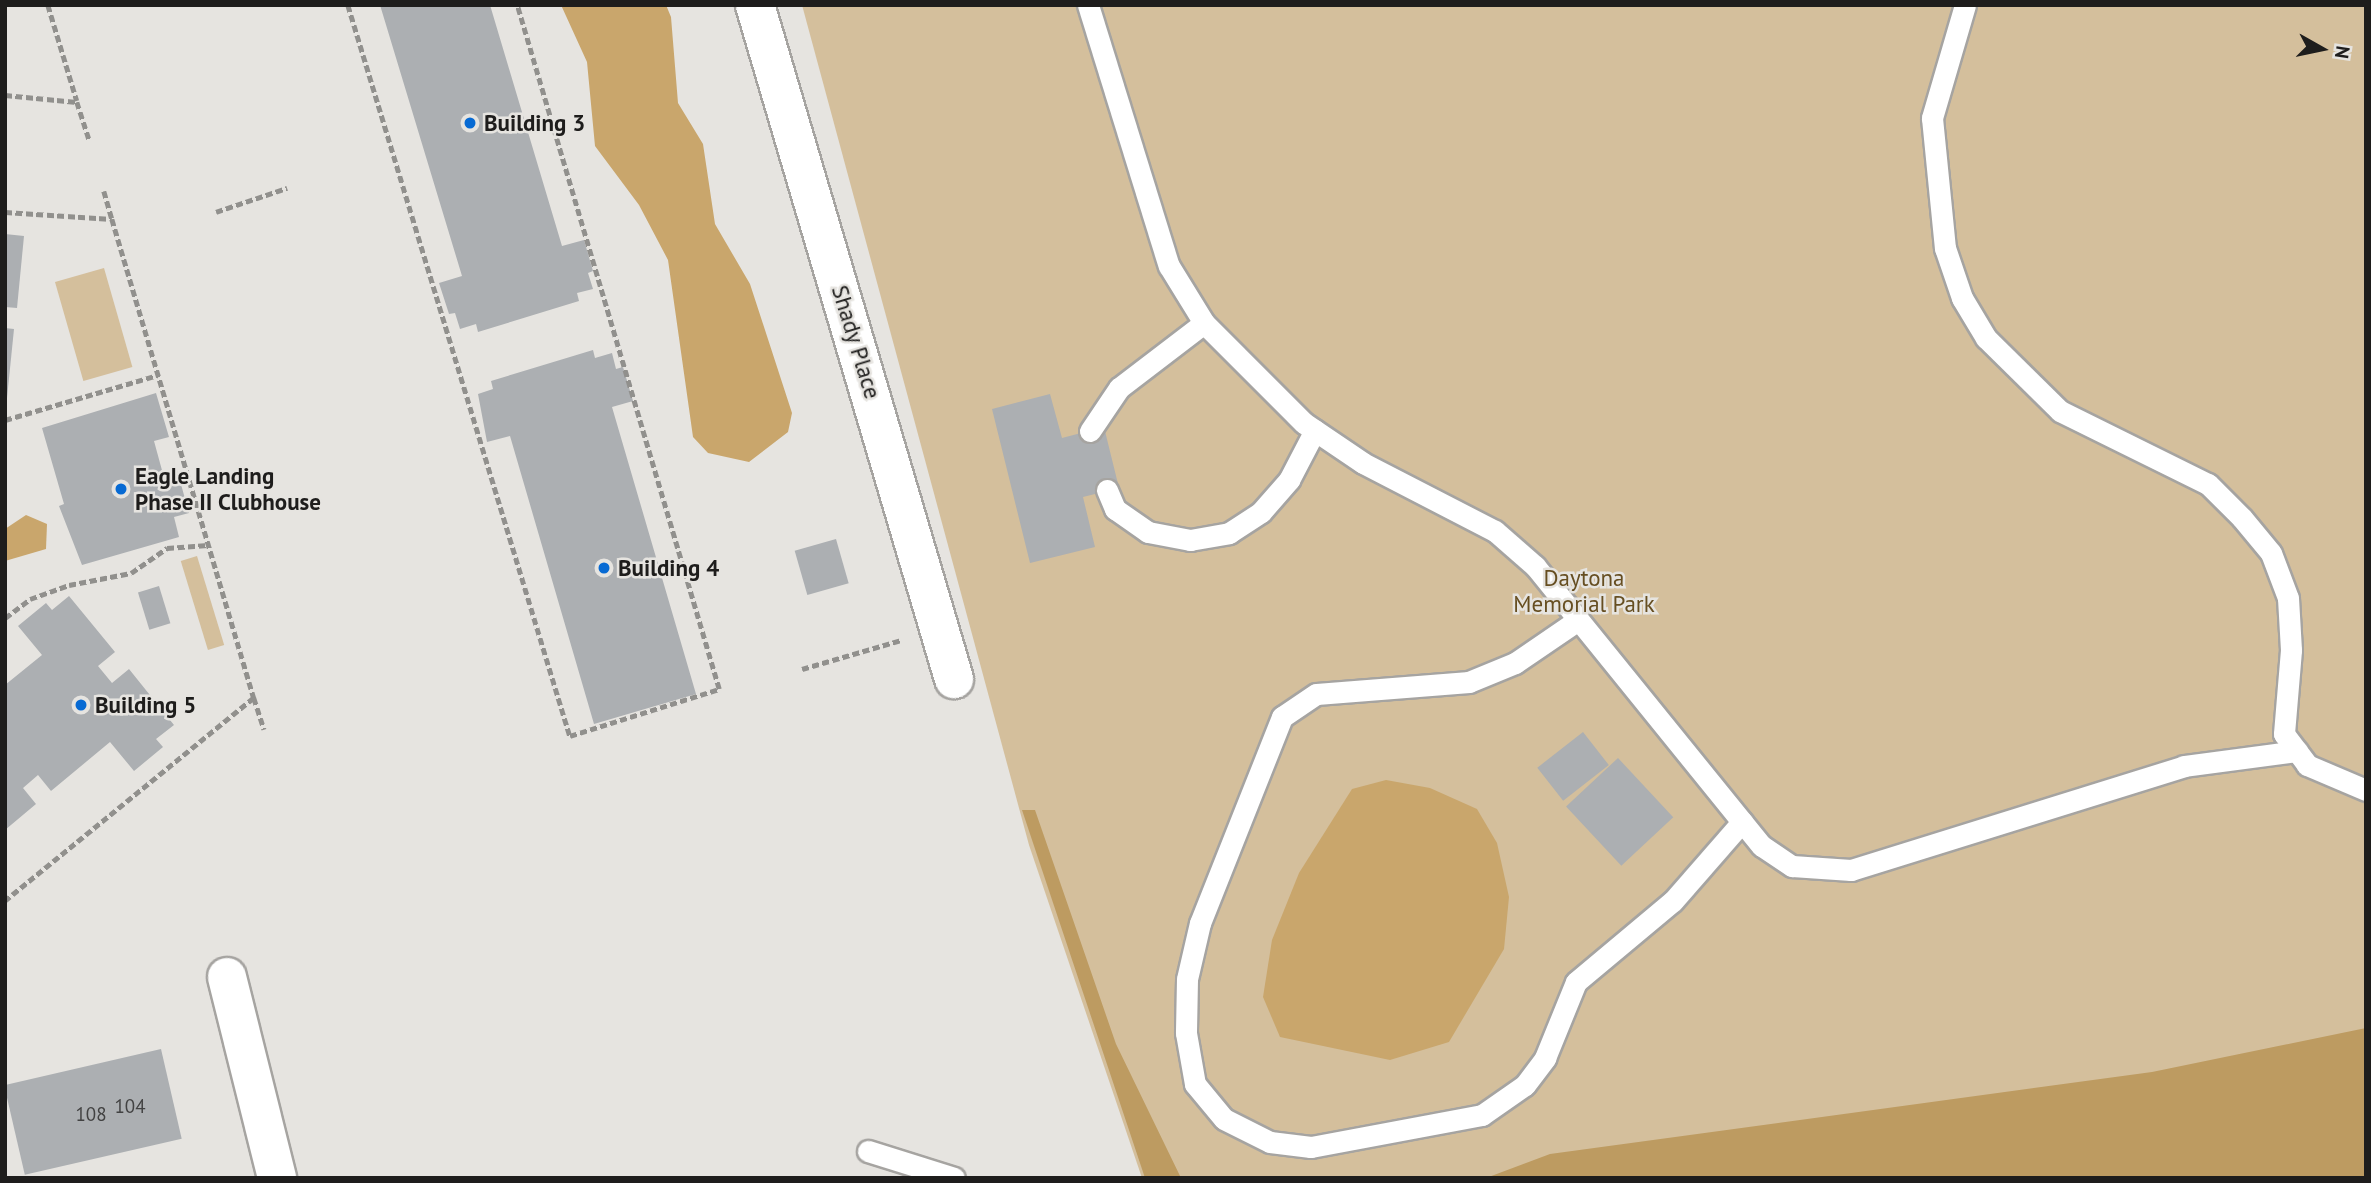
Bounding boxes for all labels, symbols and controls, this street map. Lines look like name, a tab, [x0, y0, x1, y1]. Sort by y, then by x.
north arrow	[2287, 14, 2357, 84]
text: N	[2330, 44, 2356, 60]
place label: Building 3	[484, 109, 585, 137]
marker: Building 3	[462, 115, 478, 131]
street label: Shady Place	[826, 282, 886, 402]
place label: Eagle Landing Phase II Clubhouse	[135, 462, 321, 516]
marker: Eagle Landing Phase II Clubhouse	[113, 481, 129, 497]
place label: Building 4	[618, 554, 719, 582]
marker: Building 4	[596, 560, 612, 576]
park label: Daytona Memorial Park	[1513, 564, 1655, 618]
place label: Building 5	[95, 691, 196, 719]
marker: Building 5	[73, 697, 89, 713]
house number: 104	[114, 1096, 146, 1118]
house number: 108	[75, 1104, 107, 1126]

